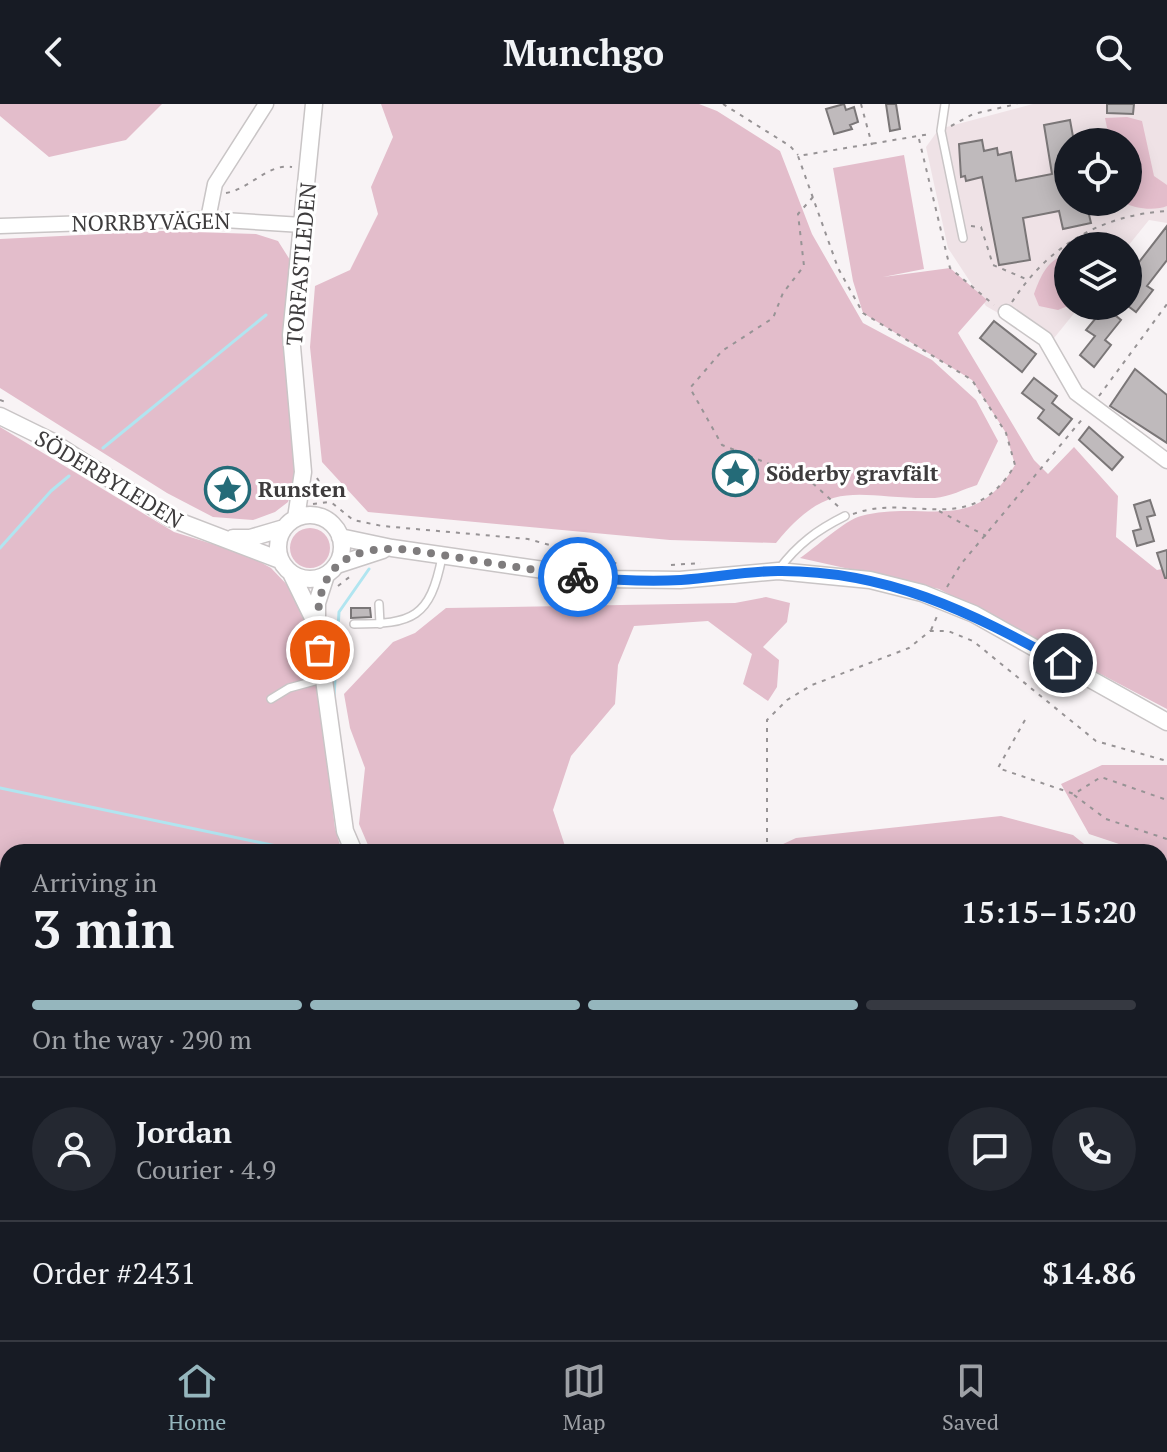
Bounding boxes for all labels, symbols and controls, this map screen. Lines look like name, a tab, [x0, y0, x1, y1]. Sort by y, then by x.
text: Munchgo	[503, 29, 664, 76]
icon: back	[32, 30, 76, 74]
icon: search	[1091, 30, 1135, 74]
map controls	[1054, 128, 1142, 320]
button: locate	[1054, 128, 1142, 216]
street label: TORFASTLEDEN	[279, 181, 322, 347]
street label: NORRBYVÄGEN	[71, 206, 231, 237]
button: layers	[1054, 232, 1142, 320]
street label: SÖDERBYLEDEN	[30, 423, 189, 534]
place icon: Söderby gravfält	[711, 449, 759, 497]
place label: Söderby gravfält	[766, 458, 939, 487]
place icon: Runsten	[203, 465, 251, 513]
place label: Runsten	[258, 474, 346, 503]
courier	[538, 537, 618, 617]
icon: bike	[556, 555, 600, 599]
pin	[286, 616, 354, 684]
icon: bag	[298, 628, 342, 672]
pin	[1029, 629, 1097, 697]
icon: home	[1041, 641, 1085, 685]
text: Arriving in	[32, 865, 157, 899]
text: 15:15–15:20	[961, 892, 1136, 932]
text: 3 min	[32, 894, 174, 963]
text: On the way · 290 m	[32, 1022, 252, 1056]
button: person	[32, 1107, 116, 1191]
button: chat	[948, 1107, 1032, 1191]
button: phone	[1052, 1107, 1136, 1191]
text: Jordan	[136, 1112, 232, 1152]
text: Courier · 4.9	[136, 1152, 276, 1186]
text: Order #2431	[32, 1253, 196, 1293]
text: $14.86	[1042, 1253, 1136, 1293]
tab: Home	[168, 1359, 226, 1436]
tab: Map	[562, 1359, 606, 1436]
tab: Saved	[942, 1359, 999, 1436]

